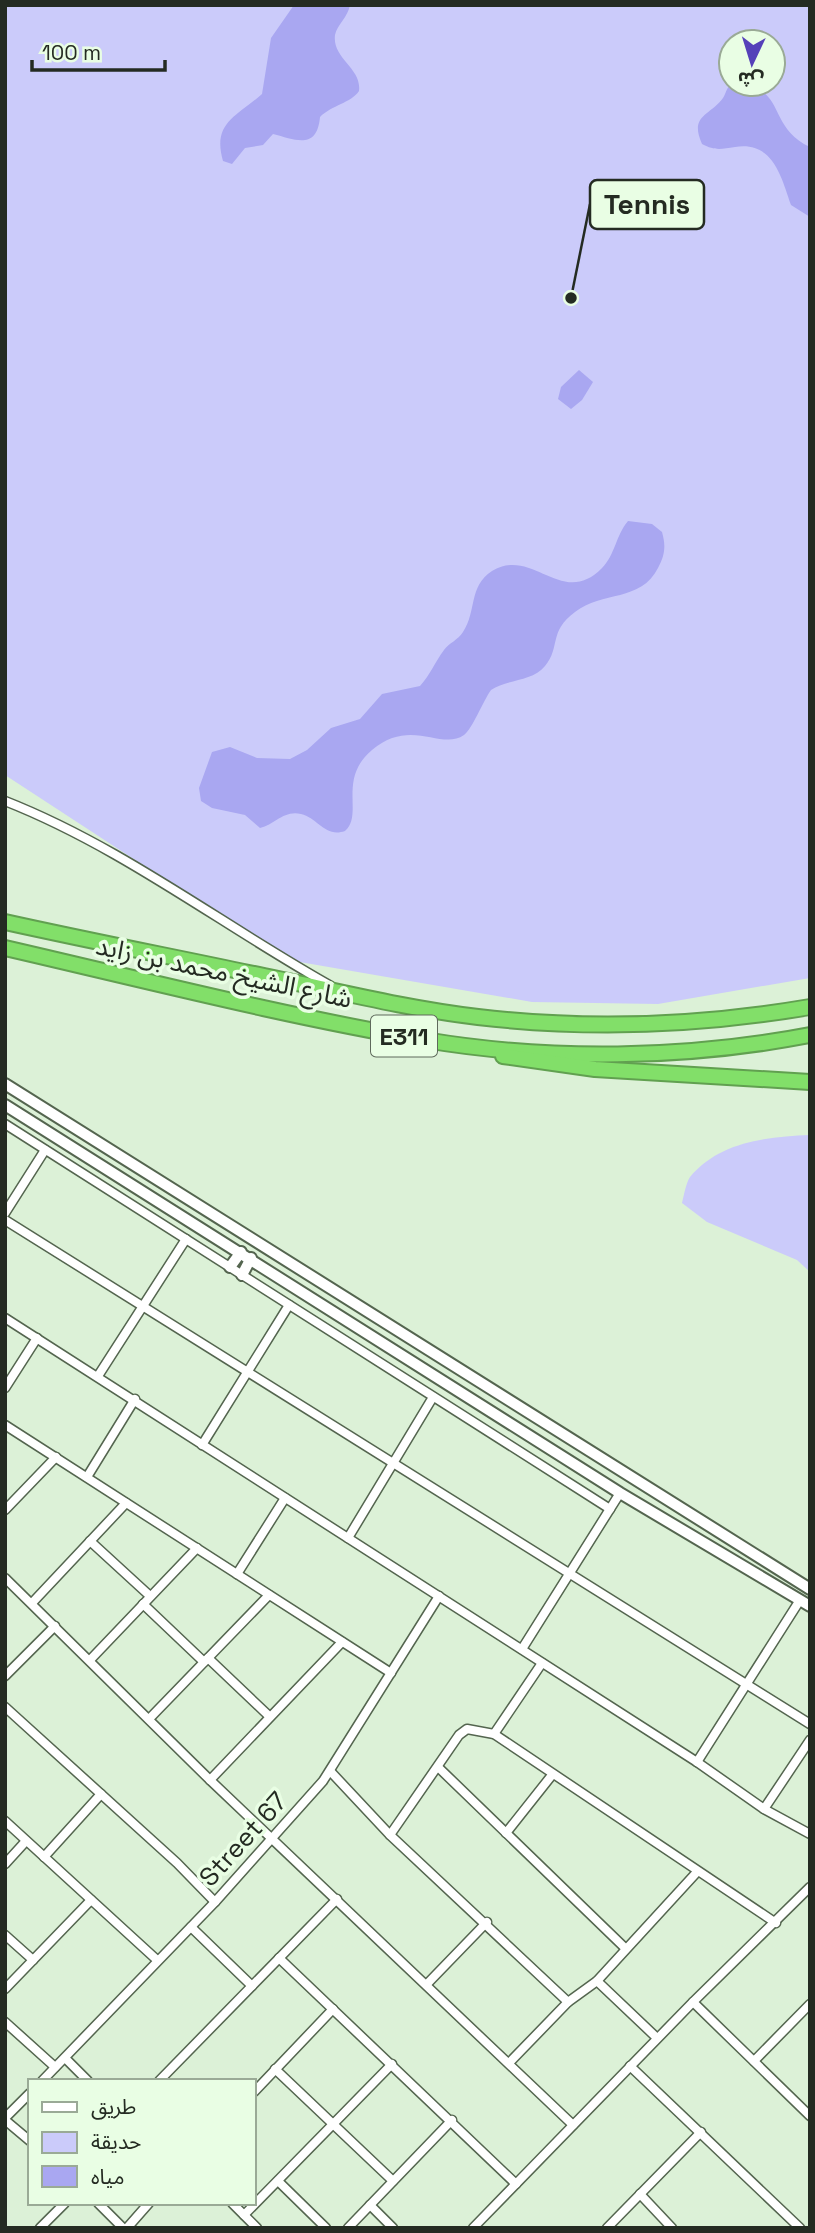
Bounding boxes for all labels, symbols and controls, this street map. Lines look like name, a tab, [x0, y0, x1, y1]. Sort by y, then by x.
scale bar	[32, 28, 164, 72]
north arrow	[717, 28, 787, 98]
text: 100 m	[42, 39, 101, 66]
text: ش	[737, 66, 765, 93]
callout: Tennis	[590, 180, 704, 229]
text: Tennis	[604, 186, 690, 222]
street label: شارع الشيخ محمد بن زايد	[92, 928, 355, 1019]
road number: E311	[371, 1016, 437, 1056]
street label: Street 67	[191, 1784, 295, 1894]
legend	[28, 2079, 256, 2205]
text: طريق	[91, 2093, 136, 2120]
text: حديقة	[91, 2128, 141, 2155]
text: مياه	[91, 2163, 124, 2190]

